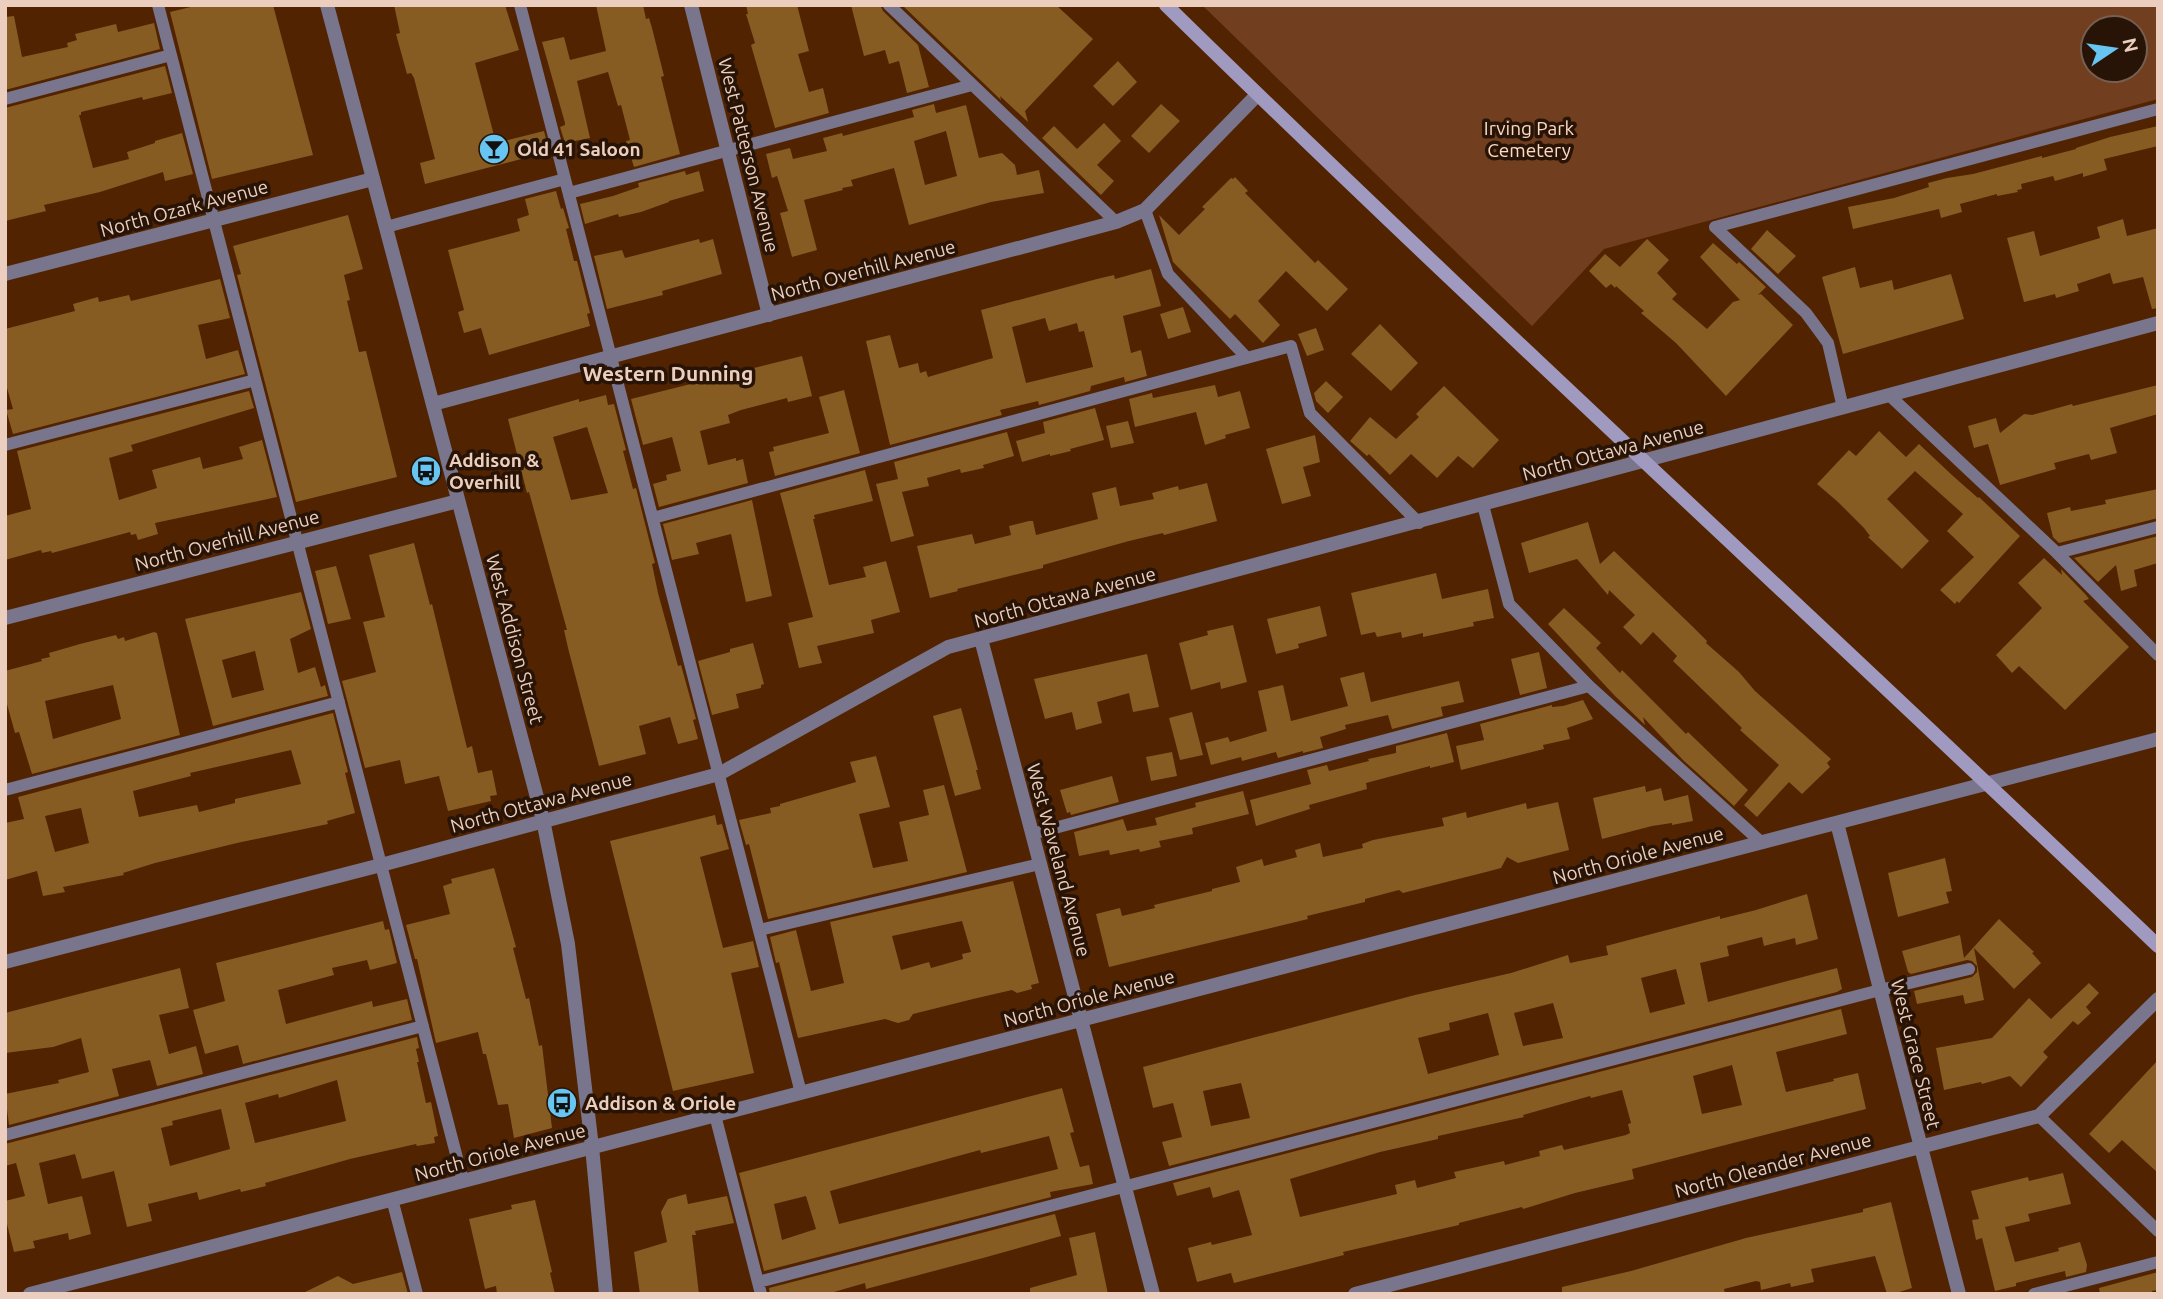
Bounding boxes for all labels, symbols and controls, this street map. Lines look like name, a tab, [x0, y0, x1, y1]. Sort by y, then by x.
north arrow	[2079, 14, 2149, 84]
text: N	[2118, 36, 2143, 55]
street label: West Patterson Avenue	[714, 55, 784, 255]
park label: Irving Park Cemetery	[1484, 117, 1575, 161]
bar icon: Old 41 Saloon	[477, 132, 511, 166]
place label: Old 41 Saloon	[517, 138, 641, 160]
street label: North Ozark Avenue	[98, 175, 270, 241]
street label: North Overhill Avenue	[768, 235, 958, 305]
district label: Western Dunning	[583, 361, 753, 385]
street label: North Ottawa Avenue	[1520, 415, 1706, 485]
place label: Addison & Overhill	[449, 449, 539, 493]
bus stop icon: Addison & Overhill	[409, 454, 443, 488]
street label: North Overhill Avenue	[132, 505, 322, 575]
street label: West Addison Street	[482, 552, 548, 727]
street label: North Ottawa Avenue	[972, 562, 1158, 632]
street label: West Waveland Avenue	[1023, 761, 1095, 959]
street label: North Ottawa Avenue	[448, 767, 634, 837]
street label: North Oriole Avenue	[1550, 822, 1726, 888]
street label: North Oriole Avenue	[1001, 965, 1177, 1031]
street label: West Grace Street	[1887, 977, 1945, 1132]
bus stop icon: Addison & Oriole	[545, 1086, 579, 1120]
place label: Addison & Oriole	[585, 1092, 736, 1114]
street label: North Oriole Avenue	[412, 1119, 588, 1185]
street label: North Oleander Avenue	[1672, 1128, 1874, 1202]

